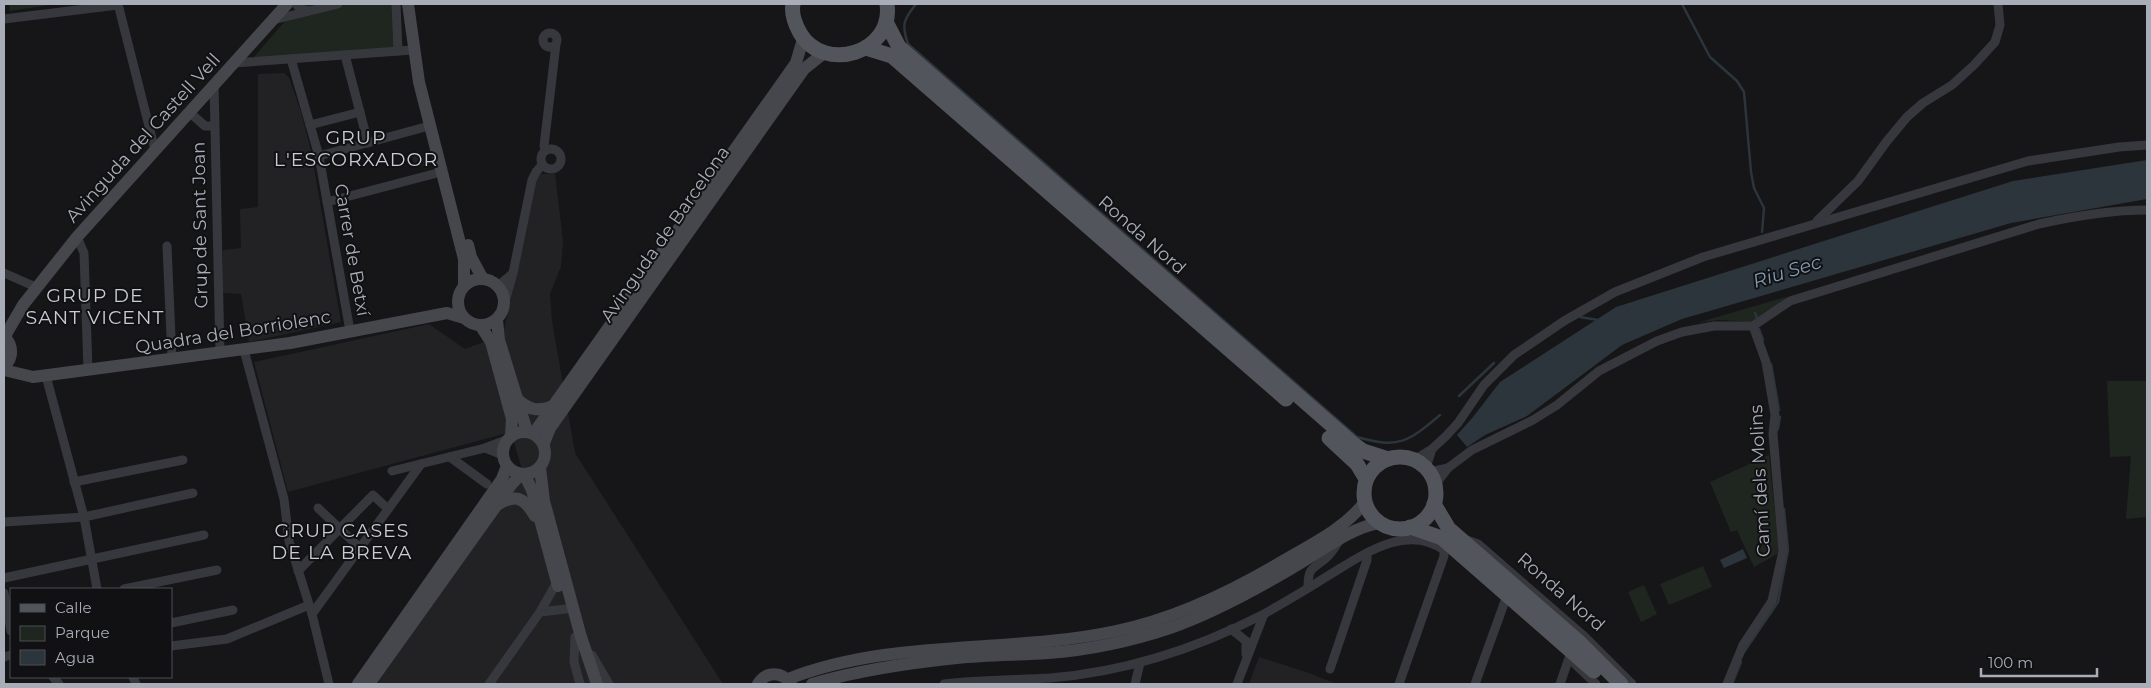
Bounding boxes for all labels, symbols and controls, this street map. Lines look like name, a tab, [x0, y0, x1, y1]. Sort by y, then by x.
street label: Avinguda del Castell Vell	[61, 49, 225, 227]
district label: GRUP L'ESCORXADOR	[274, 126, 438, 171]
street label: Grup de Sant Joan	[188, 141, 212, 309]
street label: Avinguda de Barcelona	[596, 142, 734, 326]
street label: Carrer de Betxí	[330, 182, 375, 319]
street label: Ronda Nord	[1094, 191, 1190, 279]
water label: Riu Sec	[1750, 250, 1824, 293]
district label: GRUP DE SANT VICENT	[26, 284, 164, 329]
street label: Quadra del Borriolenc	[134, 306, 332, 358]
street label: Camí dels Molins	[1745, 404, 1775, 558]
district label: GRUP CASES DE LA BREVA	[272, 519, 412, 564]
street label: Ronda Nord	[1513, 548, 1609, 636]
legend	[10, 588, 172, 678]
text: Calle	[55, 598, 92, 617]
text: Parque	[55, 623, 110, 642]
scale bar	[1981, 646, 2097, 678]
text: Agua	[55, 648, 95, 667]
text: 100 m	[1988, 653, 2033, 672]

